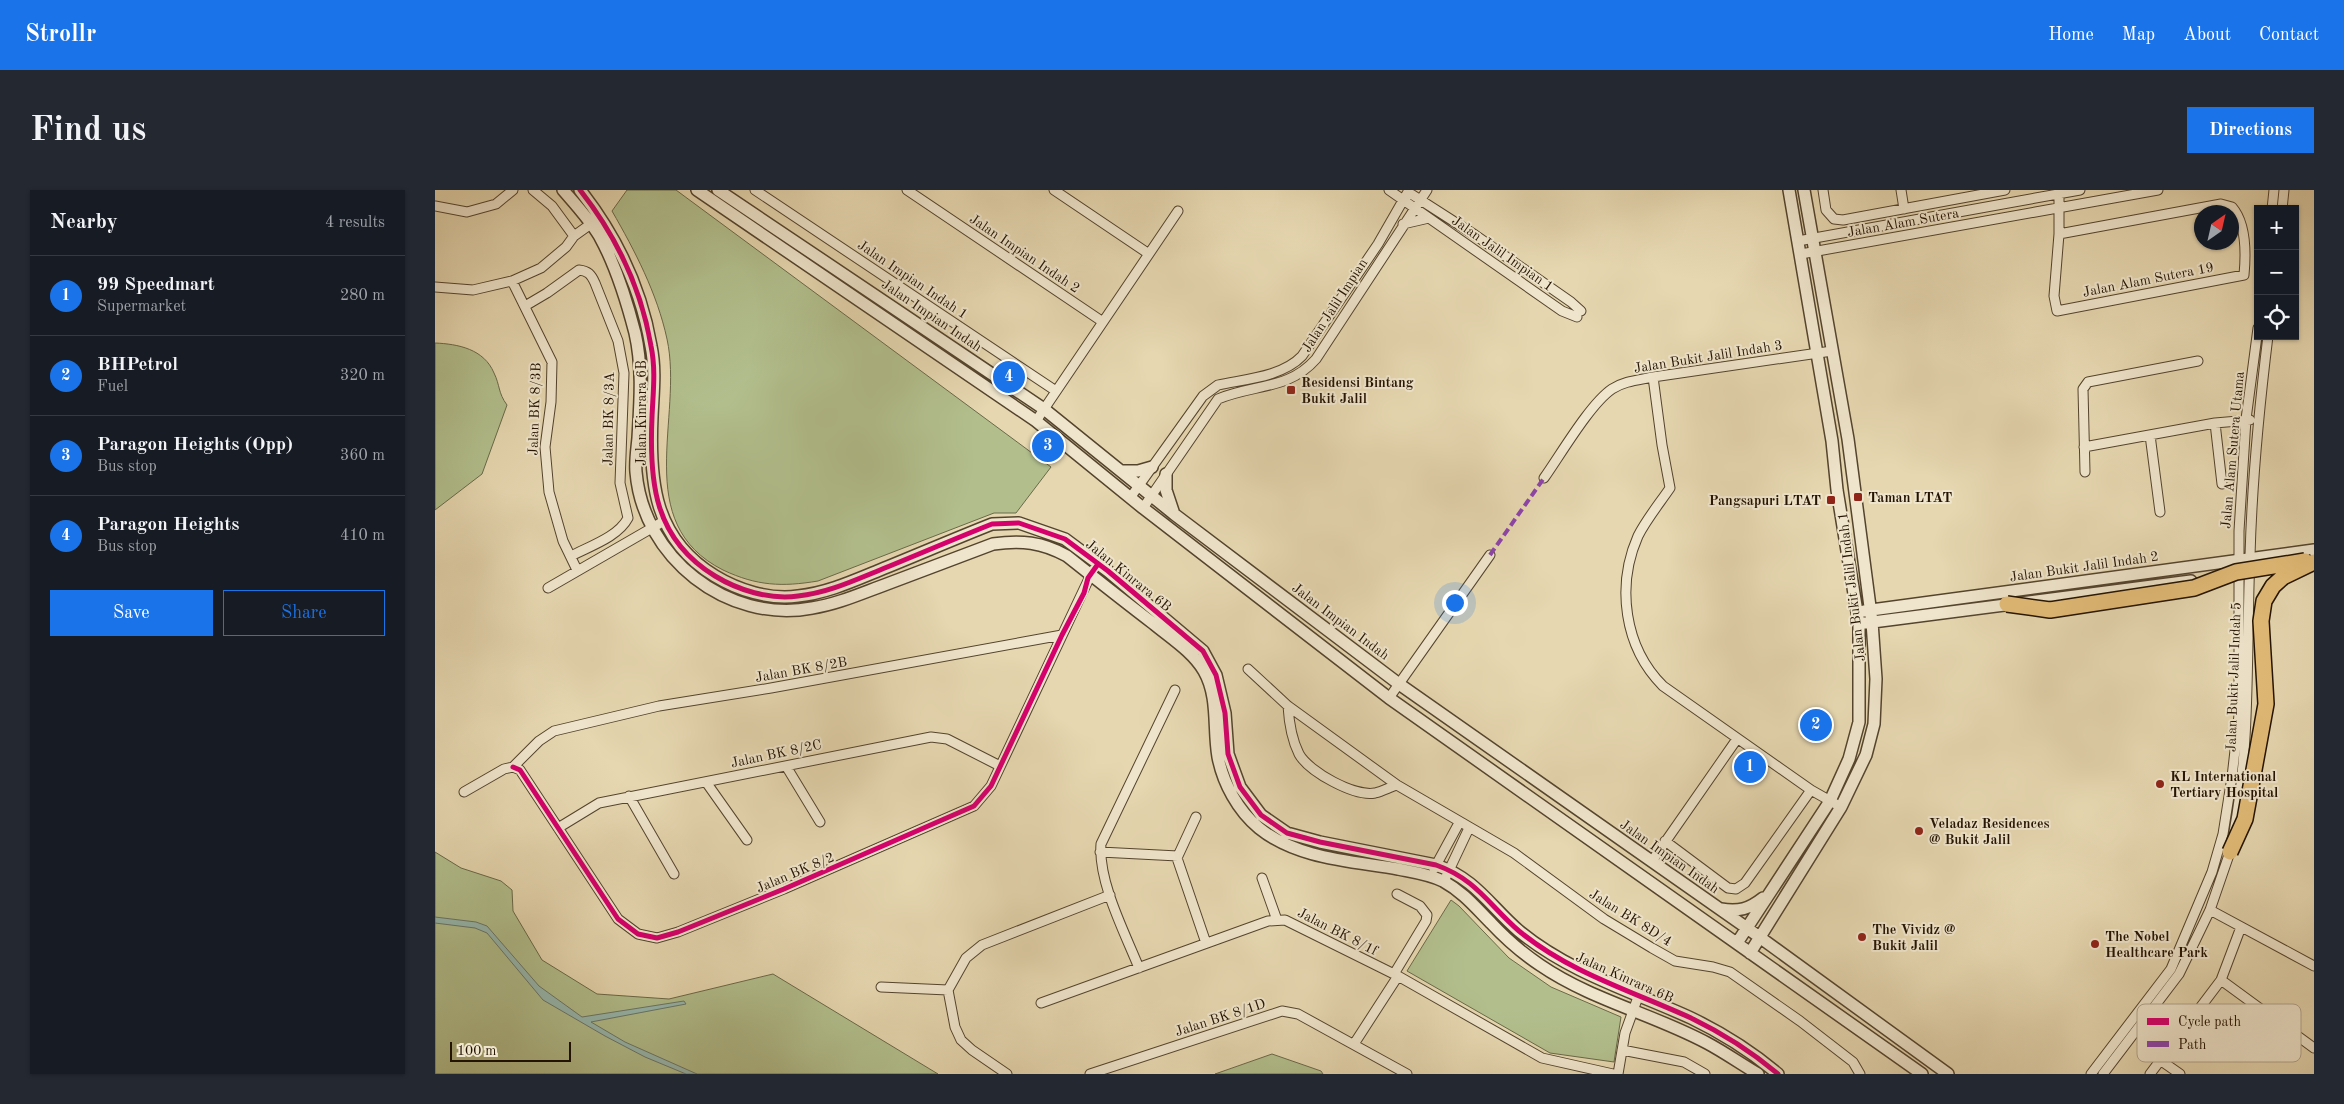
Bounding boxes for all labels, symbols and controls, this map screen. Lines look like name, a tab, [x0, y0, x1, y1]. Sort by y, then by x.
text: Strollr	[25, 23, 96, 47]
text: Home	[2048, 26, 2094, 44]
text: Map	[2122, 26, 2155, 44]
text: About	[2183, 26, 2231, 44]
text: Contact	[2259, 26, 2319, 44]
button: Directions	[2187, 107, 2314, 153]
text: Find us	[30, 113, 146, 148]
north arrow	[2194, 205, 2239, 250]
map controls	[2254, 205, 2299, 340]
button: +	[2254, 205, 2299, 250]
street label: Jalan Alam Sutera	[1846, 206, 1960, 240]
text: Nearby	[50, 212, 118, 233]
street label: Jalan Impian Indah 2	[967, 212, 1082, 296]
street label: Jalan Jalil Impian 1	[1449, 214, 1556, 294]
text: 4 results	[325, 215, 385, 231]
street label: Jalan Impian Indah 1	[855, 236, 971, 322]
button: −	[2254, 250, 2299, 295]
street label: Jalan Jalil Impian	[1299, 256, 1371, 355]
street label: Jalan Alam Sutera 19	[2081, 260, 2215, 300]
street label: Jalan Impian Indah	[879, 275, 985, 355]
text: 99 Speedmart	[97, 276, 215, 295]
text: 1	[61, 288, 71, 304]
text: 280 m	[340, 288, 385, 304]
button: locate	[2254, 295, 2299, 340]
text: Supermarket	[97, 299, 186, 315]
street label: Jalan Bukit Jalil Indah 3	[1633, 338, 1784, 376]
text: BHPetrol	[97, 356, 178, 375]
pin: 4	[993, 358, 1025, 396]
street label: Jalan Kinrara 6B	[635, 360, 649, 466]
street label: Jalan BK 8/3B	[526, 362, 544, 456]
text: 2	[61, 368, 71, 384]
text: 320 m	[340, 368, 385, 384]
street label: Jalan Alam Sutera Utama	[2219, 371, 2247, 529]
street label: Jalan BK 8/3A	[601, 372, 617, 466]
place label: Residensi Bintang Bukit Jalil	[1301, 376, 1414, 406]
text: Fuel	[97, 379, 128, 395]
marker: Residensi Bintang Bukit Jalil	[1285, 384, 1297, 396]
pin: 3	[1032, 427, 1064, 465]
text: Paragon Heights (Opp)	[97, 436, 293, 455]
text: 3	[61, 448, 71, 464]
text: 360 m	[340, 448, 385, 464]
text: Bus stop	[97, 459, 157, 475]
marker: Taman LTAT	[1852, 491, 1864, 503]
place label: Taman LTAT	[1868, 491, 1952, 505]
place label: Pangsapuri LTAT	[1709, 494, 1821, 508]
marker: Pangsapuri LTAT	[1825, 494, 1837, 506]
street label: Jalan Bukit Jalil Indah 1	[1836, 511, 1868, 662]
text: Paragon Heights	[97, 516, 240, 535]
text: 4	[61, 528, 71, 544]
text: 410 m	[340, 528, 385, 544]
street label: Jalan Kinrara 6B	[1083, 537, 1174, 614]
text: Bus stop	[97, 539, 157, 555]
street label: Jalan Bukit Jalil Indah 2	[2009, 550, 2160, 584]
street label: Jalan Impian Indah	[1289, 581, 1392, 663]
button: Save	[50, 590, 213, 636]
button: Share	[223, 590, 385, 636]
your location	[1442, 590, 1468, 616]
street label: Jalan Bukit Jalil Indah 5	[2224, 602, 2244, 752]
street label: Jalan BK 8/2B	[754, 655, 848, 685]
pin: 2	[1800, 706, 1832, 744]
street label: Jalan BK 8/2C	[729, 737, 823, 770]
pin: 1	[1734, 748, 1766, 786]
place label: KL International Tertiary Hospital	[2170, 770, 2278, 800]
marker: KL International Tertiary Hospital	[2154, 778, 2166, 790]
street label: Jalan Impian Indah	[1617, 817, 1722, 897]
place label: Veladaz Residences @ Bukit Jalil	[1929, 817, 2050, 847]
marker: Veladaz Residences @ Bukit Jalil	[1913, 825, 1925, 837]
street label: Jalan BK 8/2	[754, 850, 836, 896]
street label: Jalan BK 8D/4	[1587, 887, 1674, 949]
street label: Jalan BK 8/1f	[1295, 906, 1381, 959]
place label: The Vividz @ Bukit Jalil	[1872, 923, 1955, 953]
place label: The Nobel Healthcare Park	[2105, 930, 2208, 960]
marker: The Vividz @ Bukit Jalil	[1856, 931, 1868, 943]
marker: The Nobel Healthcare Park	[2089, 938, 2101, 950]
street label: Jalan Kinrara 6B	[1574, 950, 1676, 1006]
street label: Jalan BK 8/1D	[1173, 997, 1267, 1039]
legend	[2137, 1004, 2301, 1062]
text: Cycle path	[2178, 1015, 2241, 1029]
text: Path	[2178, 1038, 2207, 1052]
scale bar	[450, 1039, 571, 1062]
text: 100 m	[457, 1044, 496, 1058]

